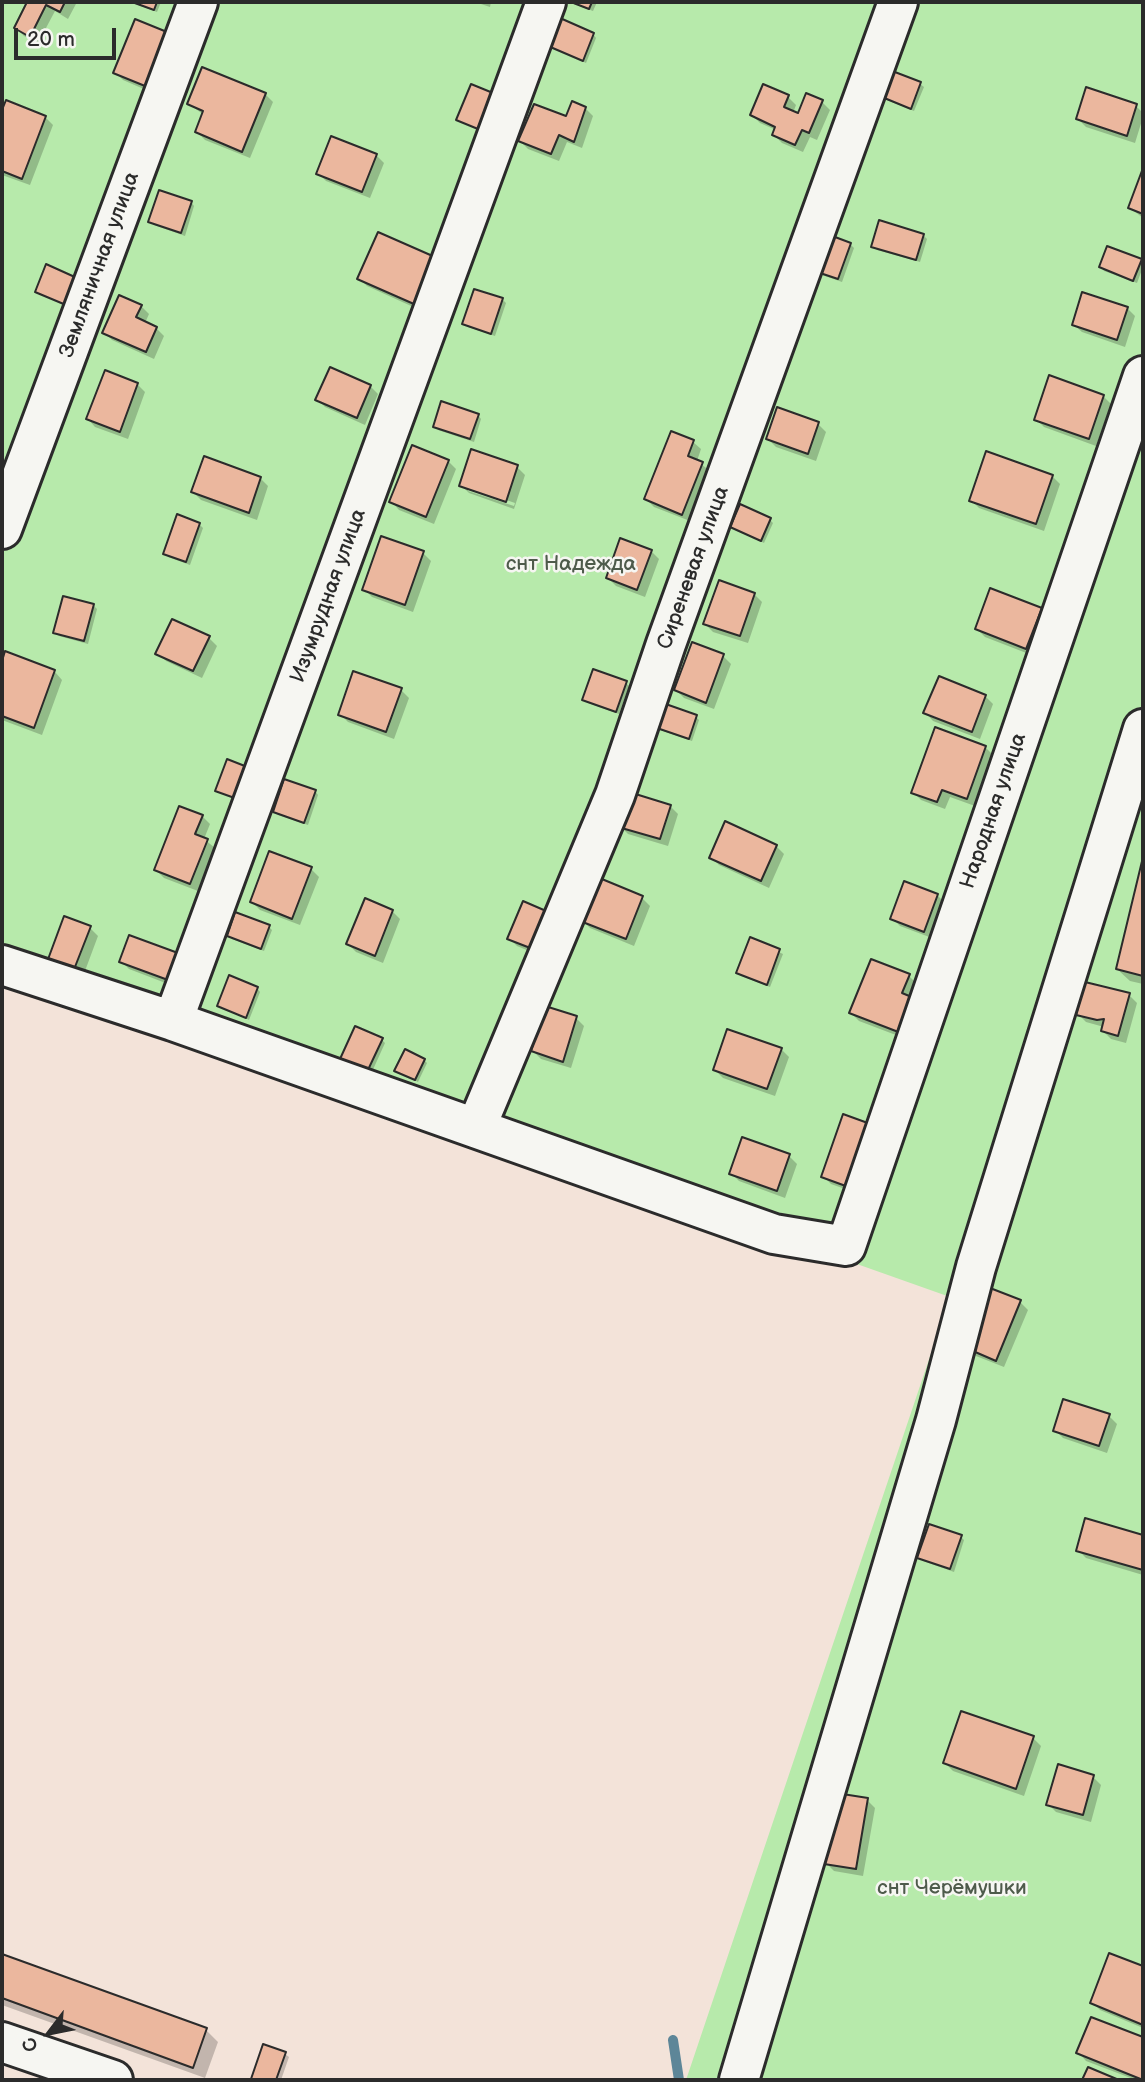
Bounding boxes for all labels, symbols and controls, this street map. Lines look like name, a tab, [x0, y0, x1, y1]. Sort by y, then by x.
scale bar	[18, 14, 119, 58]
text: 20 m	[27, 27, 75, 52]
street label: Земляничная улица	[55, 169, 145, 361]
street label: Сиреневая улица	[653, 483, 735, 653]
street label: Изумрудная улица	[286, 506, 372, 686]
park label: снт Надежда	[506, 552, 636, 578]
street label: Народная улица	[956, 730, 1032, 892]
park label: снт Черёмушки	[877, 1876, 1027, 1902]
north arrow	[14, 1998, 84, 2068]
text: С	[18, 2033, 44, 2056]

